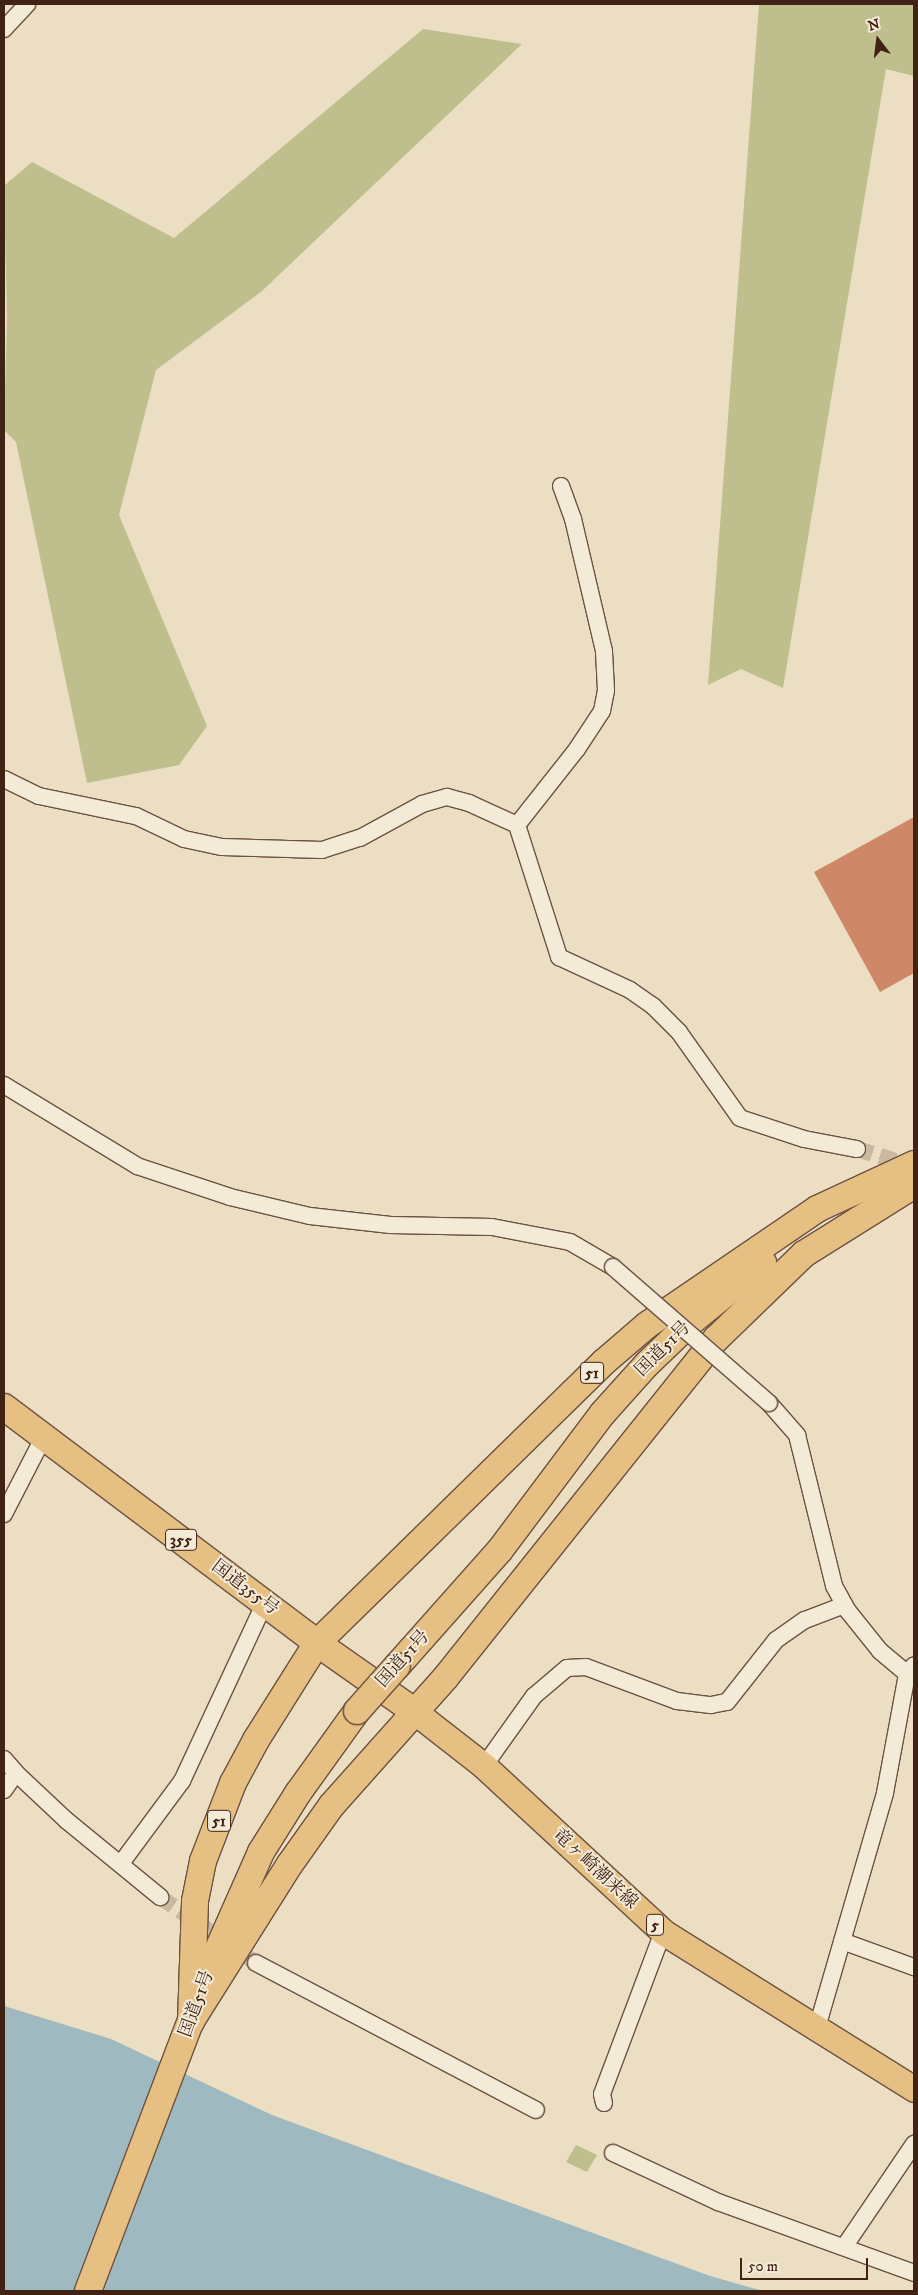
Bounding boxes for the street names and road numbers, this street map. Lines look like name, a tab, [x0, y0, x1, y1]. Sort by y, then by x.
street label: 国道51号	[631, 1317, 695, 1381]
road number: 51	[580, 1360, 604, 1386]
road number: 355	[165, 1526, 197, 1554]
street label: 国道355号	[207, 1556, 283, 1620]
street label: 国道51号	[372, 1626, 434, 1692]
road number: 51	[206, 1808, 232, 1834]
street label: 竜ヶ崎潮来線	[548, 1824, 642, 1914]
road number: 5	[645, 1912, 665, 1938]
street label: 国道51号	[175, 1968, 219, 2040]

